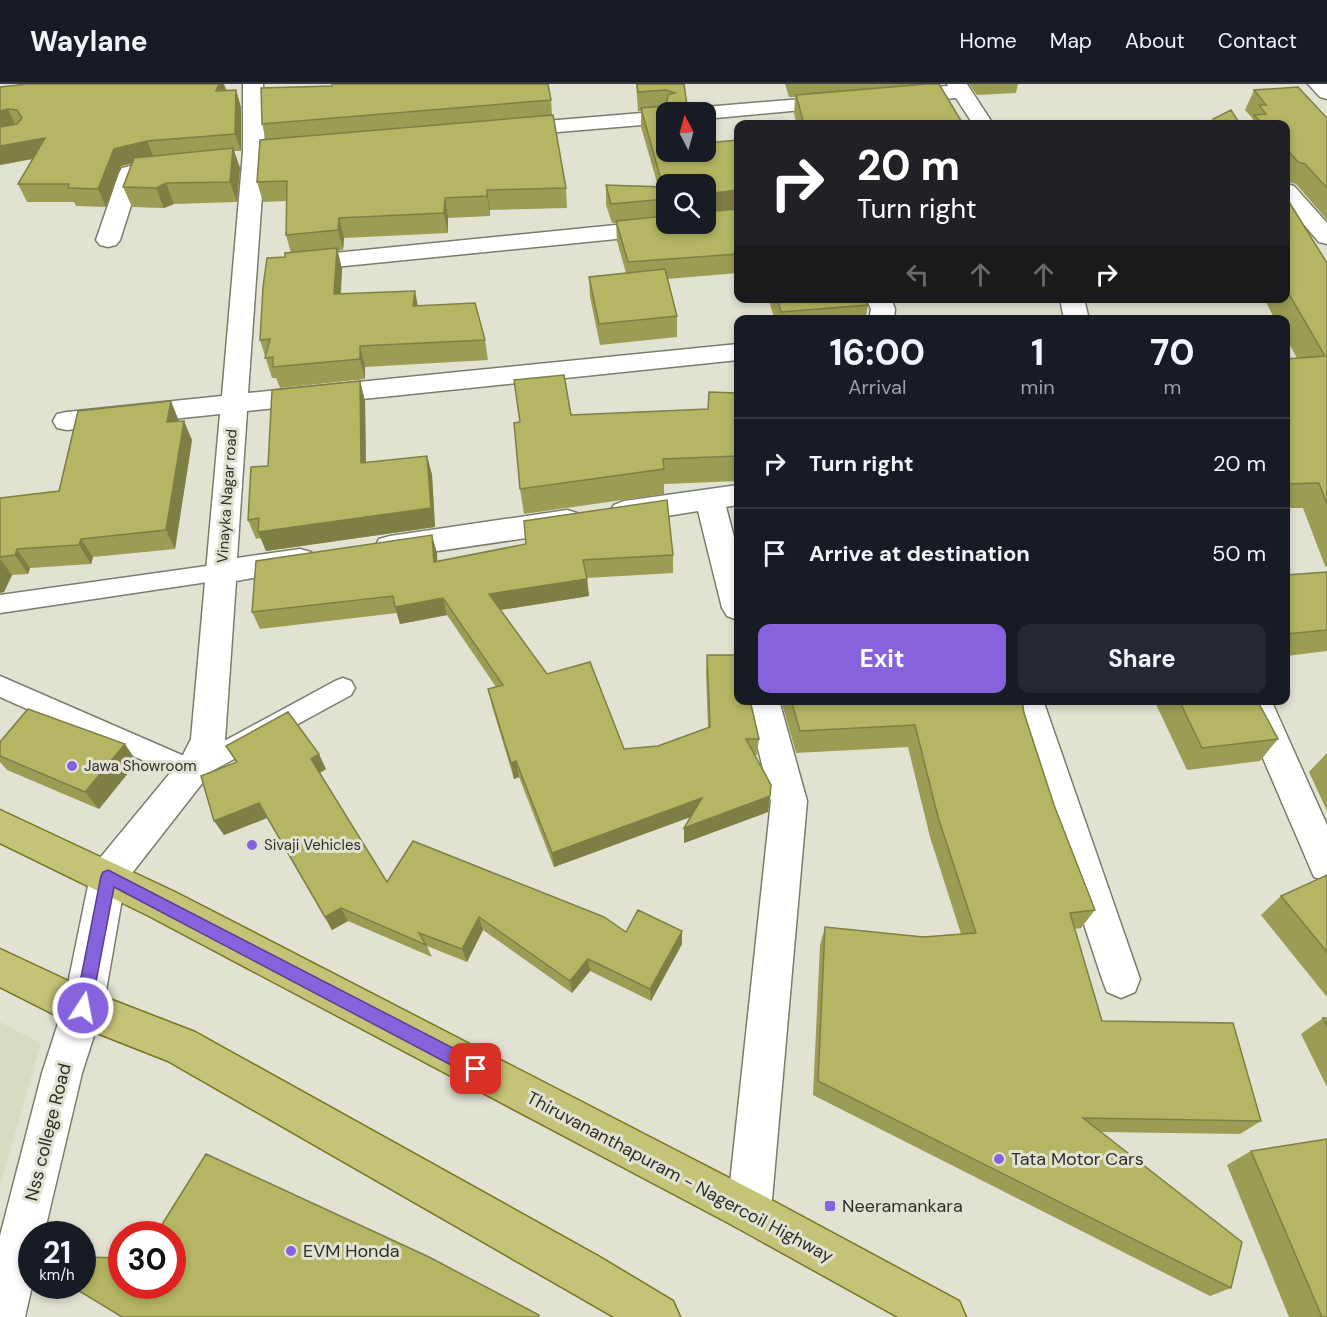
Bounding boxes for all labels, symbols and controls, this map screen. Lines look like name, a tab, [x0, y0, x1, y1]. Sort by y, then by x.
text: Waylane	[30, 23, 148, 60]
text: Home	[959, 27, 1017, 55]
text: Map	[1050, 27, 1092, 55]
text: About	[1125, 27, 1185, 55]
text: Contact	[1218, 27, 1297, 55]
north arrow	[656, 102, 716, 162]
map controls	[656, 102, 716, 234]
text: 20 m	[857, 138, 960, 193]
icon: right	[758, 144, 836, 222]
button: search	[656, 174, 716, 234]
text: Turn right	[857, 191, 977, 226]
icon: left	[901, 258, 934, 291]
icon: ahead	[964, 258, 997, 291]
icon: ahead	[1027, 258, 1060, 291]
icon: right	[1090, 258, 1123, 291]
text: 16:00	[829, 329, 925, 376]
text: 1	[1031, 329, 1044, 376]
text: 70	[1150, 329, 1195, 376]
text: Arrival	[848, 374, 906, 400]
text: min	[1021, 374, 1055, 400]
text: m	[1163, 374, 1181, 400]
street label: Vinayka Nagar road	[212, 428, 242, 564]
icon: right	[758, 447, 791, 480]
text: Turn right	[809, 449, 914, 478]
text: 20 m	[1213, 449, 1266, 478]
icon: arrive	[758, 537, 791, 570]
text: Arrive at destination	[809, 539, 1030, 568]
text: 50 m	[1212, 539, 1266, 568]
button: Exit	[758, 624, 1006, 693]
button: Share	[1018, 624, 1266, 693]
place label: Jawa Showroom	[84, 756, 197, 776]
marker: Jawa Showroom	[65, 759, 79, 773]
place label: Sivaji Vehicles	[264, 835, 361, 855]
marker: Sivaji Vehicles	[245, 838, 259, 852]
position arrow	[51, 976, 115, 1040]
pin	[450, 1043, 501, 1094]
icon: arrive	[459, 1052, 492, 1085]
street label: Nss college Road	[19, 1061, 77, 1203]
street label: Thiruvananthapuram - Nagercoil Highway	[522, 1086, 838, 1268]
place label: Tata Motor Cars	[1011, 1147, 1144, 1171]
marker: Tata Motor Cars	[992, 1152, 1006, 1166]
place label: Neeramankara	[842, 1194, 963, 1218]
marker: Neeramankara	[823, 1199, 837, 1213]
speed limit sign: 30	[108, 1221, 186, 1299]
text: 21	[43, 1233, 71, 1272]
place label: EVM Honda	[303, 1239, 399, 1263]
marker: EVM Honda	[284, 1244, 298, 1258]
text: km/h	[39, 1265, 75, 1285]

